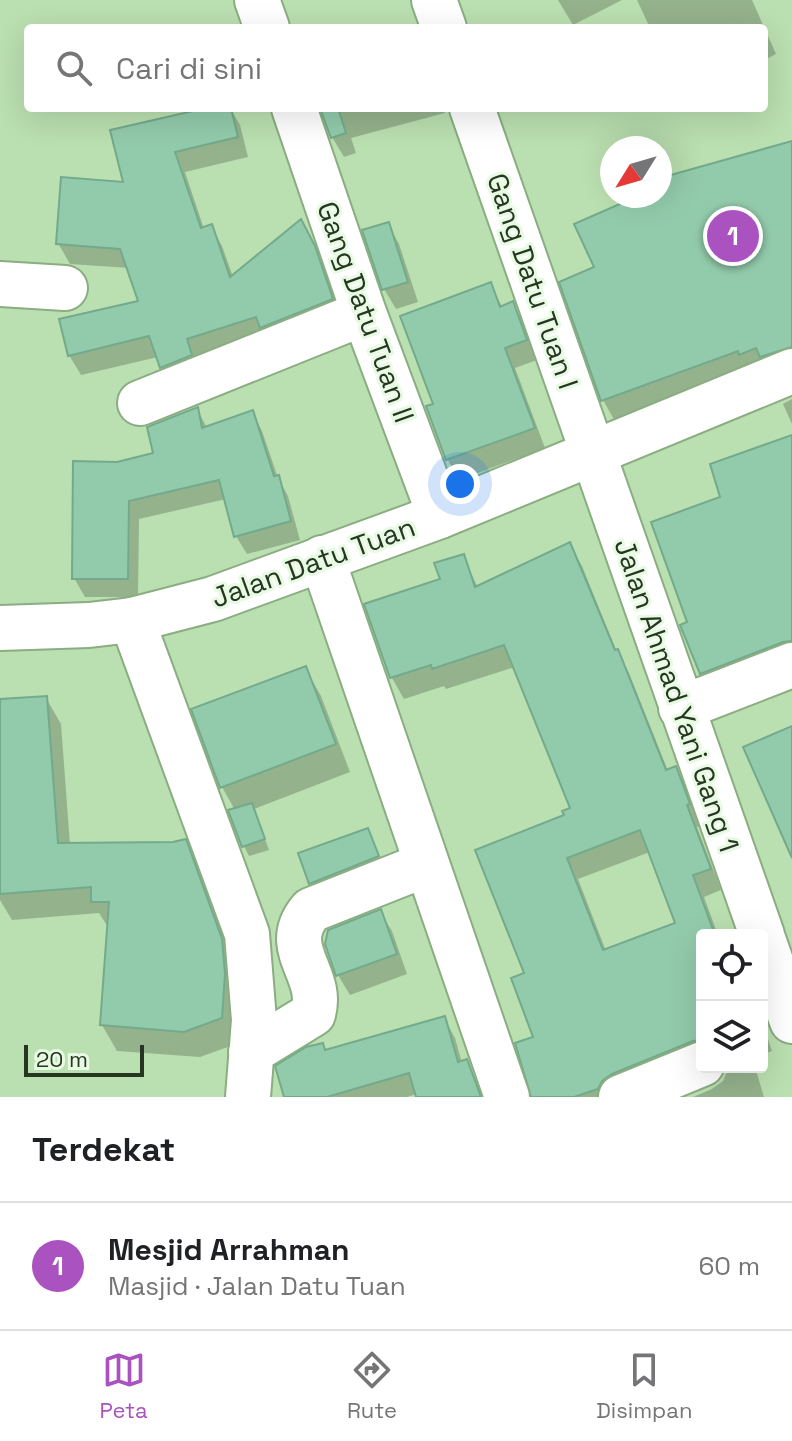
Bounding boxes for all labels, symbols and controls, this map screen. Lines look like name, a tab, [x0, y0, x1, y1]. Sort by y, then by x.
search box	[24, 24, 768, 112]
icon: search	[52, 46, 96, 90]
text: Cari di sini	[116, 49, 262, 88]
north arrow	[600, 136, 672, 208]
street label: Gang Datu Tuan I	[479, 168, 587, 394]
street label: Gang Datu Tuan II	[309, 196, 423, 428]
pin: 1	[707, 206, 759, 266]
your location	[440, 464, 480, 504]
street label: Jalan Datu Tuan	[206, 508, 420, 616]
street label: Jalan Ahmad Yani Gang 1	[606, 534, 748, 856]
map controls	[696, 929, 768, 1073]
button: locate	[696, 929, 768, 1001]
button: layers	[696, 1001, 768, 1073]
scale bar	[24, 1041, 144, 1077]
text: 20 m	[36, 1045, 88, 1073]
text: Terdekat	[32, 1128, 175, 1171]
text: Mesjid Arrahman	[108, 1230, 350, 1269]
text: 1	[52, 1249, 64, 1283]
text: 60 m	[698, 1249, 760, 1283]
text: Masjid · Jalan Datu Tuan	[108, 1269, 406, 1303]
tab: Peta	[100, 1348, 148, 1424]
tab: Rute	[347, 1348, 397, 1424]
tab: Disimpan	[596, 1348, 692, 1424]

